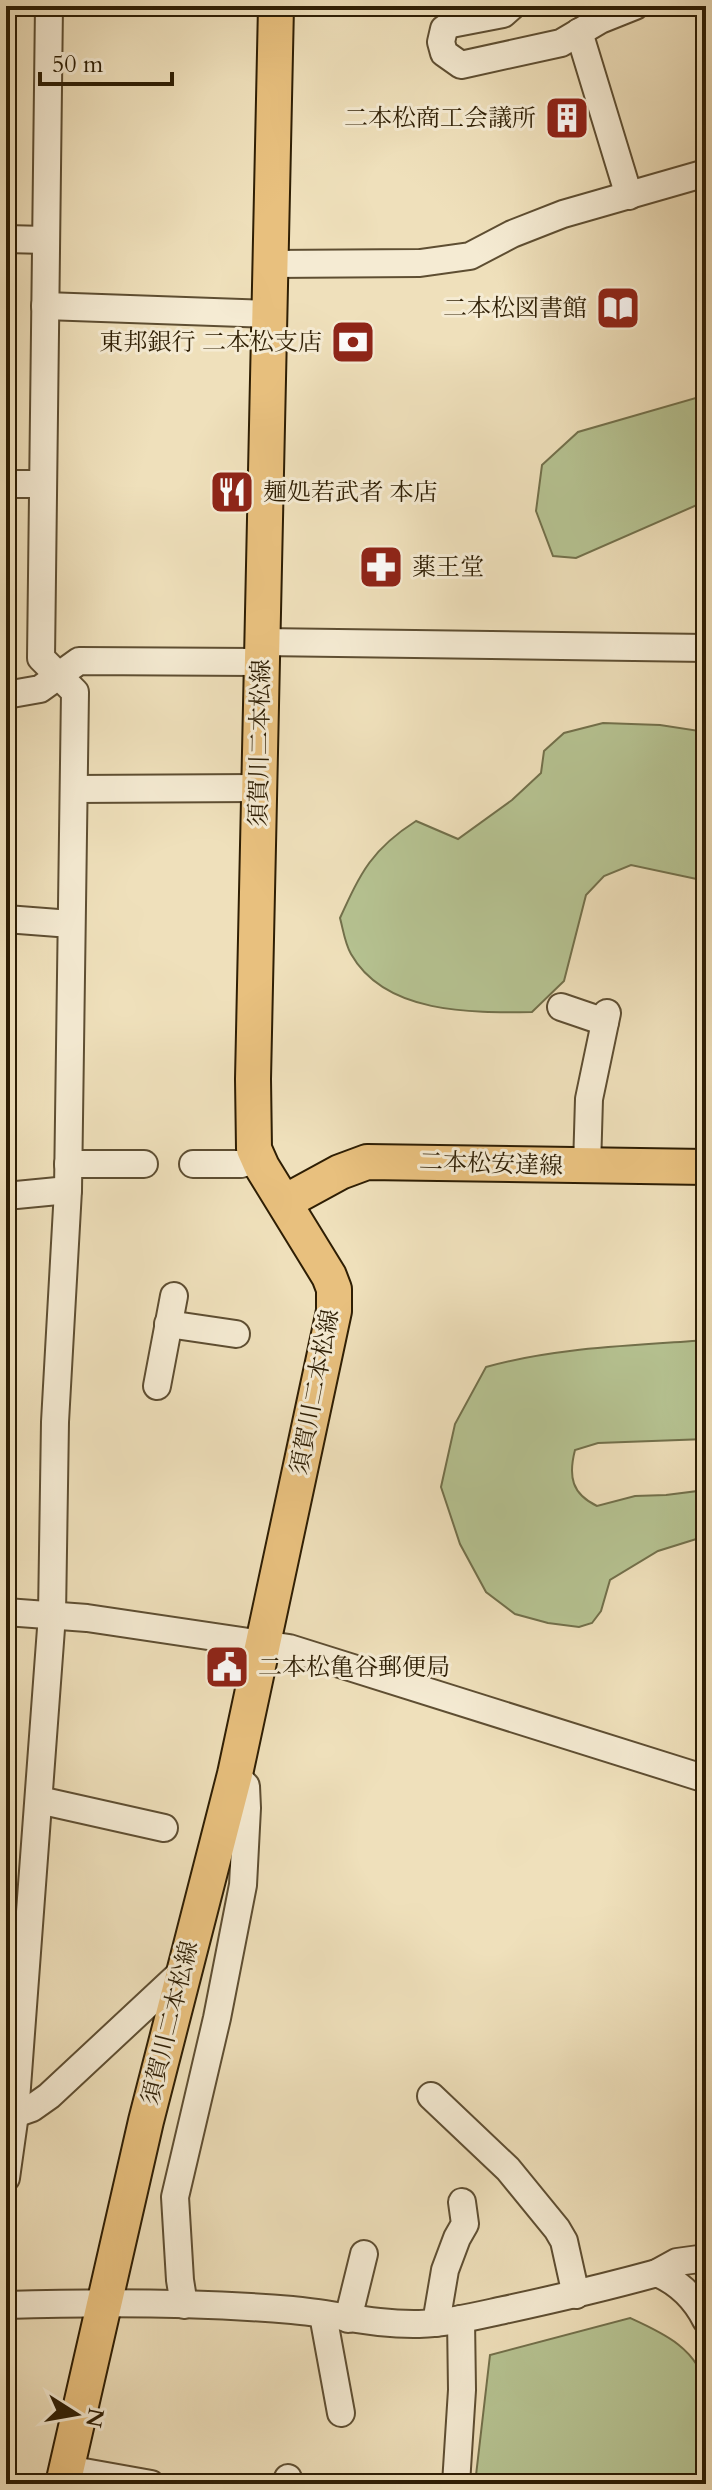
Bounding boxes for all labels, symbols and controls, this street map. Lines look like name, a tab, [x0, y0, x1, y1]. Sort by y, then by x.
scale bar	[40, 36, 172, 86]
text: 50 m	[52, 48, 104, 81]
building icon: 二本松商工会議所	[543, 94, 591, 142]
place label: 二本松商工会議所	[344, 102, 536, 135]
library icon: 二本松図書館	[594, 284, 642, 332]
place label: 二本松図書館	[443, 292, 587, 325]
bank icon: 東邦銀行 二本松支店	[329, 318, 377, 366]
place label: 東邦銀行 二本松支店	[100, 326, 322, 359]
restaurant icon: 麺処若武者 本店	[208, 468, 256, 516]
place label: 麺処若武者 本店	[263, 476, 437, 509]
pharmacy icon: 薬王堂	[357, 543, 405, 591]
place label: 薬王堂	[412, 551, 484, 584]
street label: 須賀川二本松線	[242, 659, 278, 827]
street label: 二本松安達線	[418, 1145, 564, 1183]
street label: 須賀川二本松線	[283, 1306, 347, 1478]
public building icon: 二本松亀谷郵便局	[203, 1643, 251, 1691]
place label: 二本松亀谷郵便局	[258, 1651, 450, 1684]
street label: 須賀川二本松線	[134, 1938, 206, 2108]
north arrow	[36, 2374, 116, 2454]
text: N	[78, 2405, 111, 2430]

